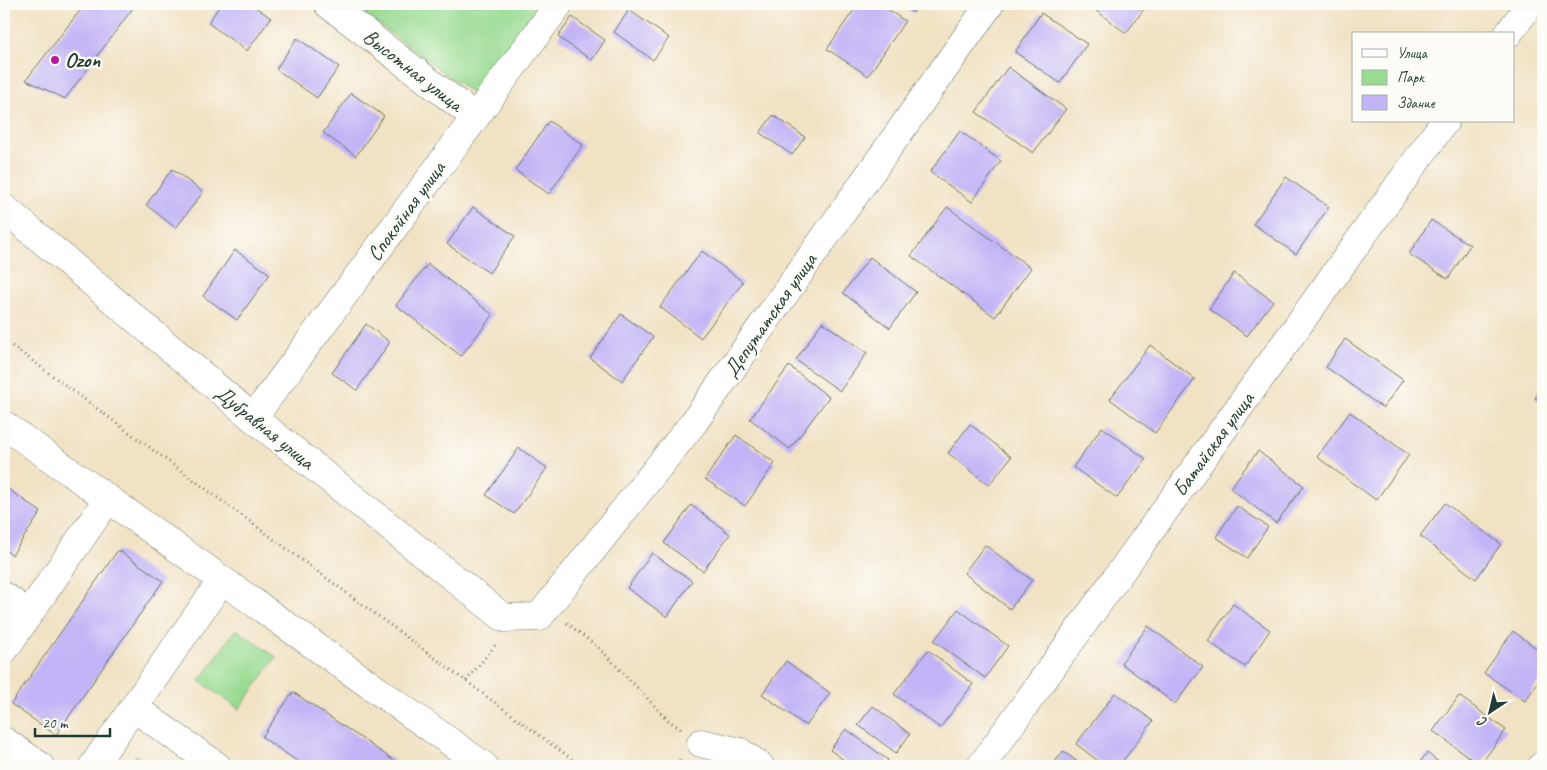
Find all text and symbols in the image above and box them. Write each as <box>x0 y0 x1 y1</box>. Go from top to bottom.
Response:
street label: Высотная улица <box>358 23 470 118</box>
legend <box>1352 32 1514 122</box>
text: Улица <box>1397 44 1428 63</box>
place label: Ozon <box>65 47 100 73</box>
marker: Ozon <box>49 54 61 66</box>
text: Парк <box>1397 68 1425 87</box>
text: Здание <box>1397 94 1436 113</box>
street label: Спокойная улица <box>361 155 452 266</box>
street label: Депутатская улица <box>718 247 823 382</box>
street label: Дубравная улица <box>210 379 321 476</box>
street label: Батайская улица <box>1166 386 1260 501</box>
north arrow <box>1464 688 1514 738</box>
scale bar <box>35 705 110 737</box>
text: С <box>1473 712 1491 731</box>
text: 20 m <box>42 714 69 733</box>

